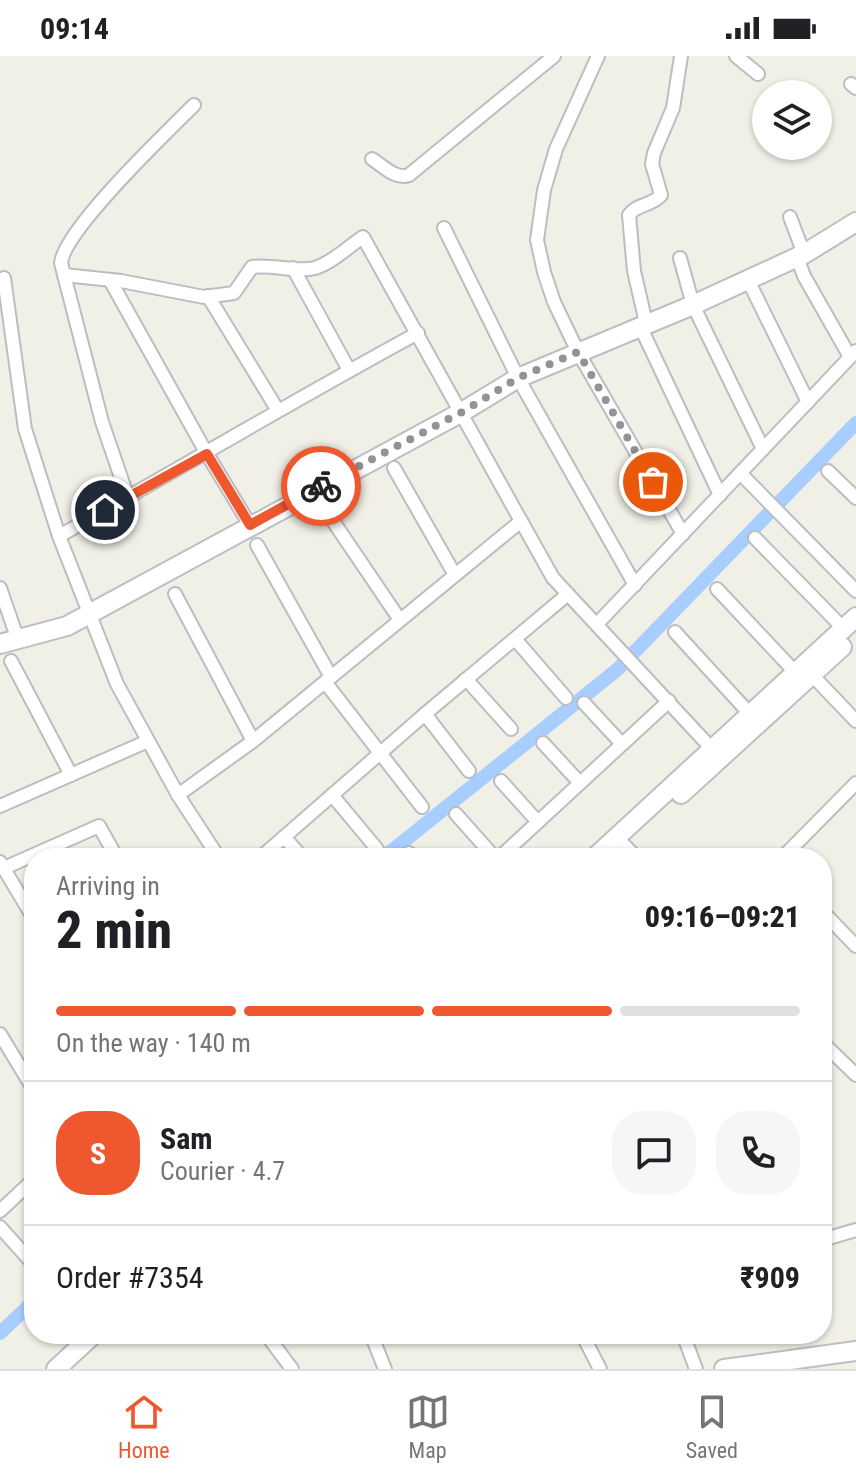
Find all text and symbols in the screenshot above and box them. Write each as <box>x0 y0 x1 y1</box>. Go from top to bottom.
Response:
text: 09:14 <box>40 11 109 46</box>
map controls <box>752 80 832 160</box>
button: layers <box>752 80 832 160</box>
courier <box>281 446 361 526</box>
pin <box>619 448 687 516</box>
icon: bag <box>631 460 675 504</box>
icon: bike <box>299 464 343 508</box>
pin <box>71 476 139 544</box>
icon: home <box>83 488 127 532</box>
text: Arriving in <box>56 871 160 901</box>
text: 09:16–09:21 <box>645 899 800 934</box>
text: 2 min <box>56 900 172 961</box>
text: On the way · 140 m <box>56 1028 251 1058</box>
button: chat <box>612 1111 696 1195</box>
button: phone <box>716 1111 800 1195</box>
text: Sam <box>160 1121 213 1156</box>
text: S <box>90 1136 106 1171</box>
text: Courier · 4.7 <box>160 1156 285 1186</box>
text: Order #7354 <box>56 1260 204 1295</box>
text: ₹909 <box>740 1260 800 1295</box>
tab: Home <box>118 1390 170 1463</box>
tab: Map <box>406 1390 450 1463</box>
tab: Saved <box>686 1390 738 1463</box>

